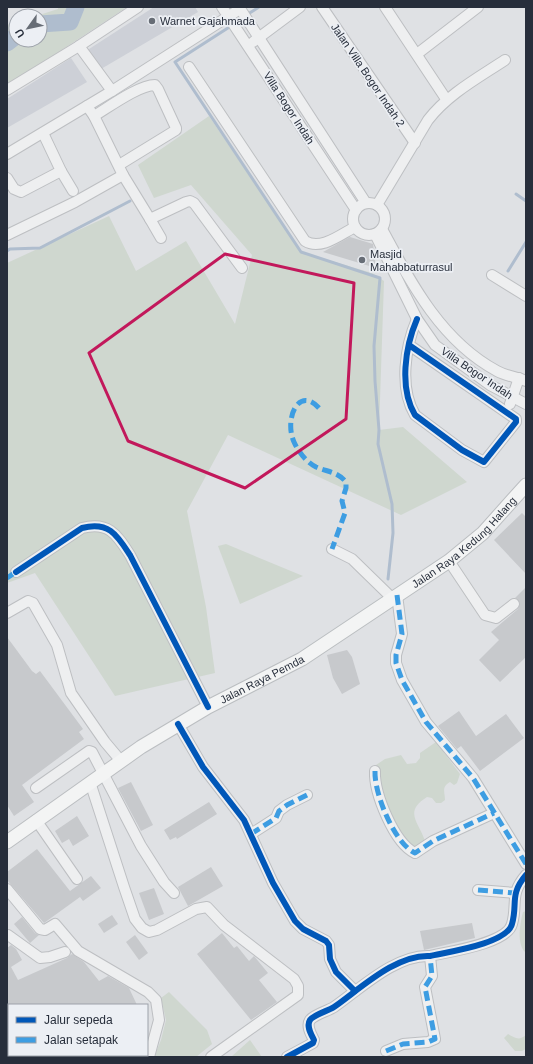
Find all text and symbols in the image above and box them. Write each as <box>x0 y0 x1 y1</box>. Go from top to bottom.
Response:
north arrow <box>8 8 48 48</box>
place label: Warnet Gajahmada <box>160 15 256 27</box>
marker: Warnet Gajahmada <box>147 16 157 26</box>
street label: Jalan Villa Bogor Indah 2 <box>329 21 407 129</box>
text: U <box>12 27 27 40</box>
street label: Villa Bogor Indah <box>261 70 317 146</box>
place label: Masjid Mahabbaturrasul <box>370 248 453 273</box>
marker: Masjid Mahabbaturrasul <box>357 255 367 265</box>
street label: Villa Bogor Indah <box>439 345 515 401</box>
street label: Jalan Raya Kedung Halang <box>409 494 518 590</box>
street label: Jalan Raya Pemda <box>218 652 307 706</box>
legend <box>8 1004 148 1056</box>
text: Jalur sepeda <box>44 1013 113 1027</box>
text: Jalan setapak <box>44 1033 119 1047</box>

